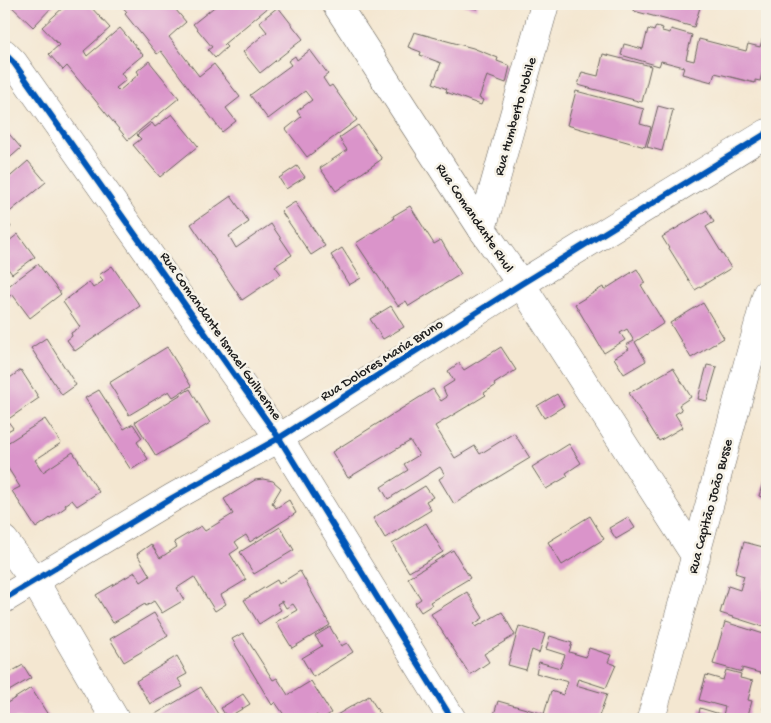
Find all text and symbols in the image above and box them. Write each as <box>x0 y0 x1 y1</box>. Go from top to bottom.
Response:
street label: Rua Humberto Nobile <box>491 55 542 178</box>
street label: Rua Comandante Rhul <box>431 161 517 276</box>
street label: Rua Comandante Ismael Guilherme <box>155 249 285 424</box>
street label: Rua Dolores Maria Bruno <box>318 316 447 406</box>
street label: Rua Capitão João Busse <box>685 437 738 576</box>

